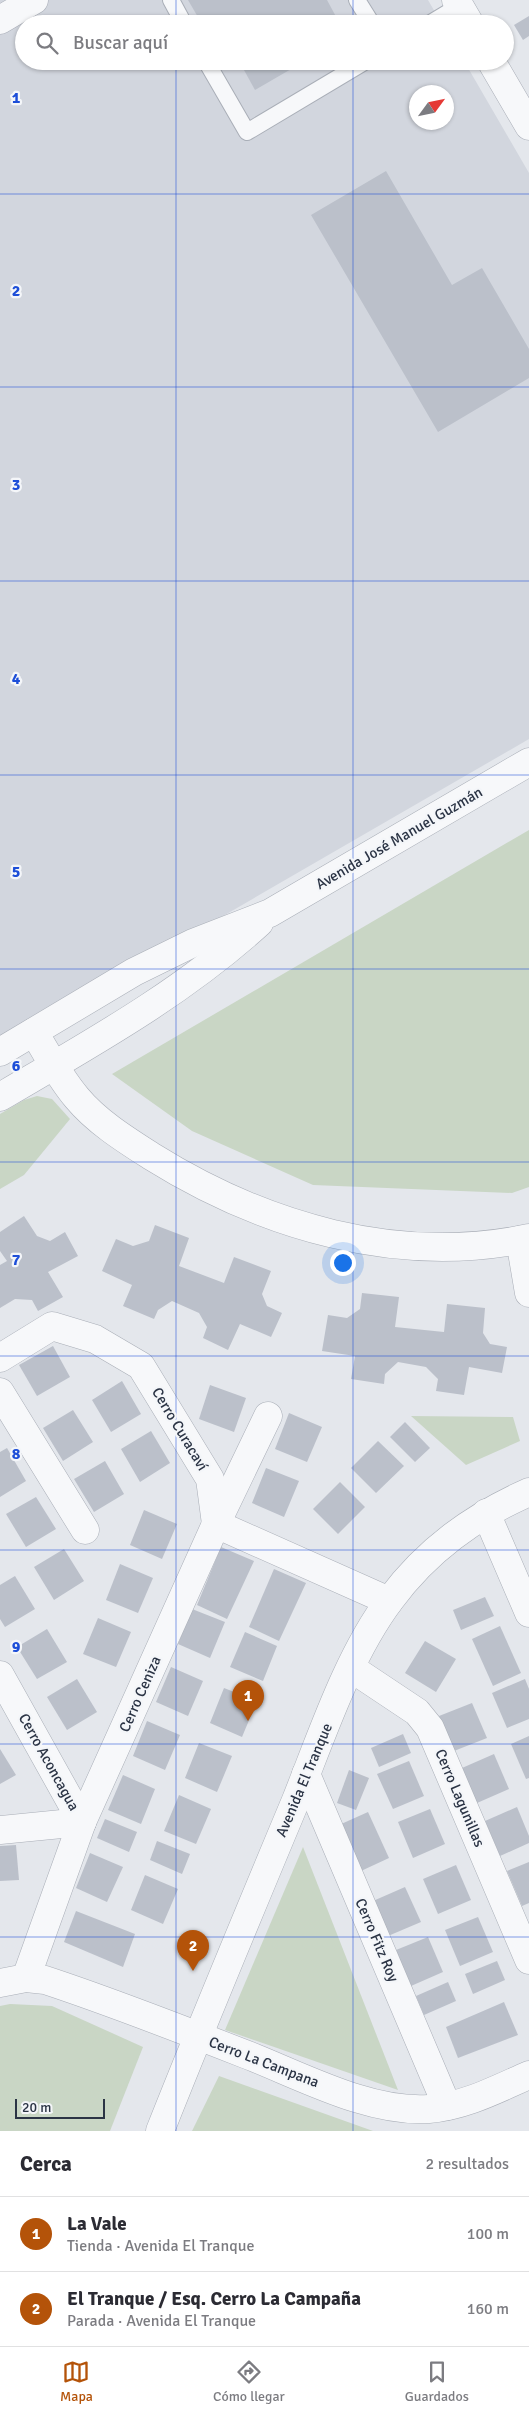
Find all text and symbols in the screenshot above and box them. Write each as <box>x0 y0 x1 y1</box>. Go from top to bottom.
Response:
search box <box>15 15 514 70</box>
icon: search <box>33 29 61 57</box>
text: Buscar aquí <box>73 31 168 55</box>
north arrow <box>409 85 454 130</box>
text: 1 <box>12 88 21 108</box>
text: 2 <box>12 281 20 301</box>
text: 3 <box>12 475 20 495</box>
text: 4 <box>12 669 21 689</box>
street label: Avenida José Manuel Guzmán <box>312 783 486 893</box>
text: 5 <box>12 862 20 882</box>
text: 6 <box>12 1056 21 1076</box>
text: 7 <box>12 1250 21 1270</box>
your location <box>330 1250 356 1276</box>
street label: Cerro Curacaví <box>148 1384 212 1474</box>
text: 8 <box>12 1444 21 1464</box>
text: 9 <box>12 1637 21 1657</box>
street label: Cerro Ceniza <box>115 1653 165 1735</box>
pin: 1 <box>232 1680 264 1721</box>
street label: Cerro Aconcagua <box>15 1710 83 1814</box>
street label: Avenida El Tranque <box>272 1720 336 1840</box>
street label: Cerro Lagunillas <box>431 1746 489 1850</box>
street label: Cerro Fitz Roy <box>351 1896 403 1984</box>
pin: 2 <box>177 1930 209 1971</box>
street label: Cerro La Campana <box>206 2033 322 2091</box>
scale bar <box>15 2096 105 2119</box>
text: 20 m <box>22 2099 51 2116</box>
text: Cerca <box>20 2151 72 2177</box>
text: 2 resultados <box>426 2154 509 2174</box>
text: La Vale <box>67 2212 127 2236</box>
text: 1 <box>32 2224 40 2244</box>
text: 100 m <box>467 2224 509 2244</box>
text: Tienda · Avenida El Tranque <box>67 2236 254 2256</box>
text: El Tranque / Esq. Cerro La Campaña <box>67 2287 361 2311</box>
text: 2 <box>32 2299 40 2319</box>
text: 160 m <box>467 2299 509 2319</box>
text: Parada · Avenida El Tranque <box>67 2311 256 2331</box>
tab: Mapa <box>60 2358 93 2405</box>
tab: Cómo llegar <box>213 2358 285 2405</box>
tab: Guardados <box>405 2358 469 2405</box>

